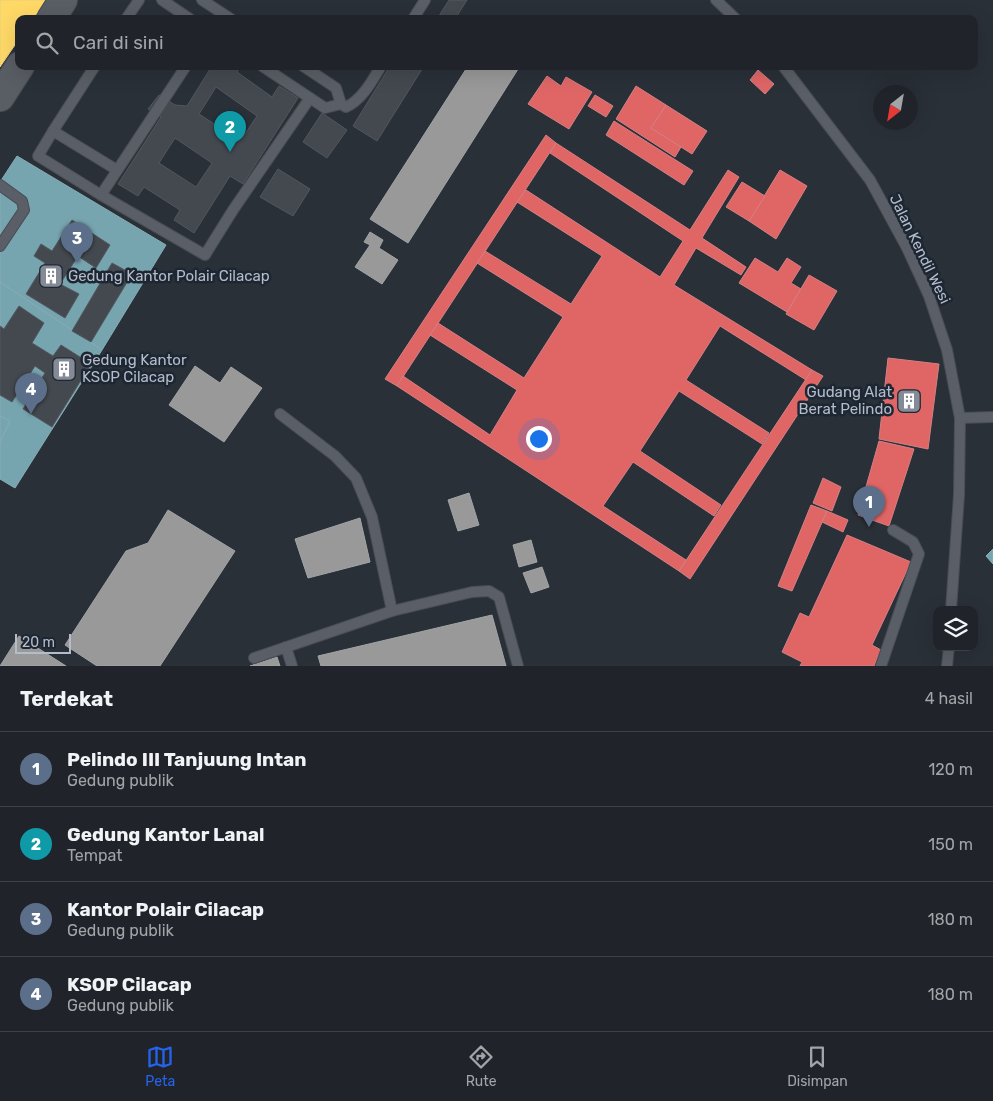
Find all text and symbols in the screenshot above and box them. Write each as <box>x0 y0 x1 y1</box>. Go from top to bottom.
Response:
search box <box>15 15 978 70</box>
icon: search <box>33 29 61 57</box>
text: Cari di sini <box>73 31 164 54</box>
north arrow <box>873 85 918 130</box>
pin: 2 <box>214 111 246 152</box>
street label: Jalan Kendil Wesi <box>886 191 954 307</box>
pin: 3 <box>61 222 93 263</box>
building icon: Gedung Kantor Polair Cilacap <box>38 263 64 289</box>
place label: Gedung Kantor Polair Cilacap <box>68 267 270 285</box>
place label: Gedung Kantor KSOP Cilacap <box>82 351 187 386</box>
building icon: Gedung Kantor KSOP Cilacap <box>51 356 77 382</box>
pin: 4 <box>15 373 47 414</box>
place label: Gudang Alat Berat Pelindo <box>798 383 892 418</box>
building icon: Gudang Alat Berat Pelindo <box>896 388 922 414</box>
your location <box>526 426 552 452</box>
pin: 1 <box>853 486 885 527</box>
map controls <box>933 606 978 651</box>
button: layers <box>933 606 978 651</box>
scale bar <box>15 631 71 654</box>
text: 20 m <box>22 634 55 651</box>
text: Terdekat <box>20 686 113 711</box>
text: 4 hasil <box>925 689 973 708</box>
text: Pelindo III Tanjuung Intan <box>67 748 307 771</box>
text: 1 <box>32 760 40 779</box>
text: 120 m <box>928 760 973 779</box>
text: Gedung publik <box>67 771 174 790</box>
text: Gedung Kantor Lanal <box>67 823 264 846</box>
text: 2 <box>31 835 41 854</box>
text: 150 m <box>928 835 973 854</box>
text: Tempat <box>67 846 122 865</box>
text: Kantor Polair Cilacap <box>67 898 264 921</box>
text: 3 <box>31 910 41 929</box>
text: 180 m <box>928 910 973 929</box>
text: Gedung publik <box>67 921 174 940</box>
text: KSOP Cilacap <box>67 973 192 996</box>
text: 4 <box>31 985 41 1004</box>
text: 180 m <box>928 985 973 1004</box>
text: Gedung publik <box>67 996 174 1015</box>
tab: Peta <box>145 1043 175 1090</box>
tab: Rute <box>466 1043 497 1090</box>
tab: Disimpan <box>787 1043 848 1090</box>

